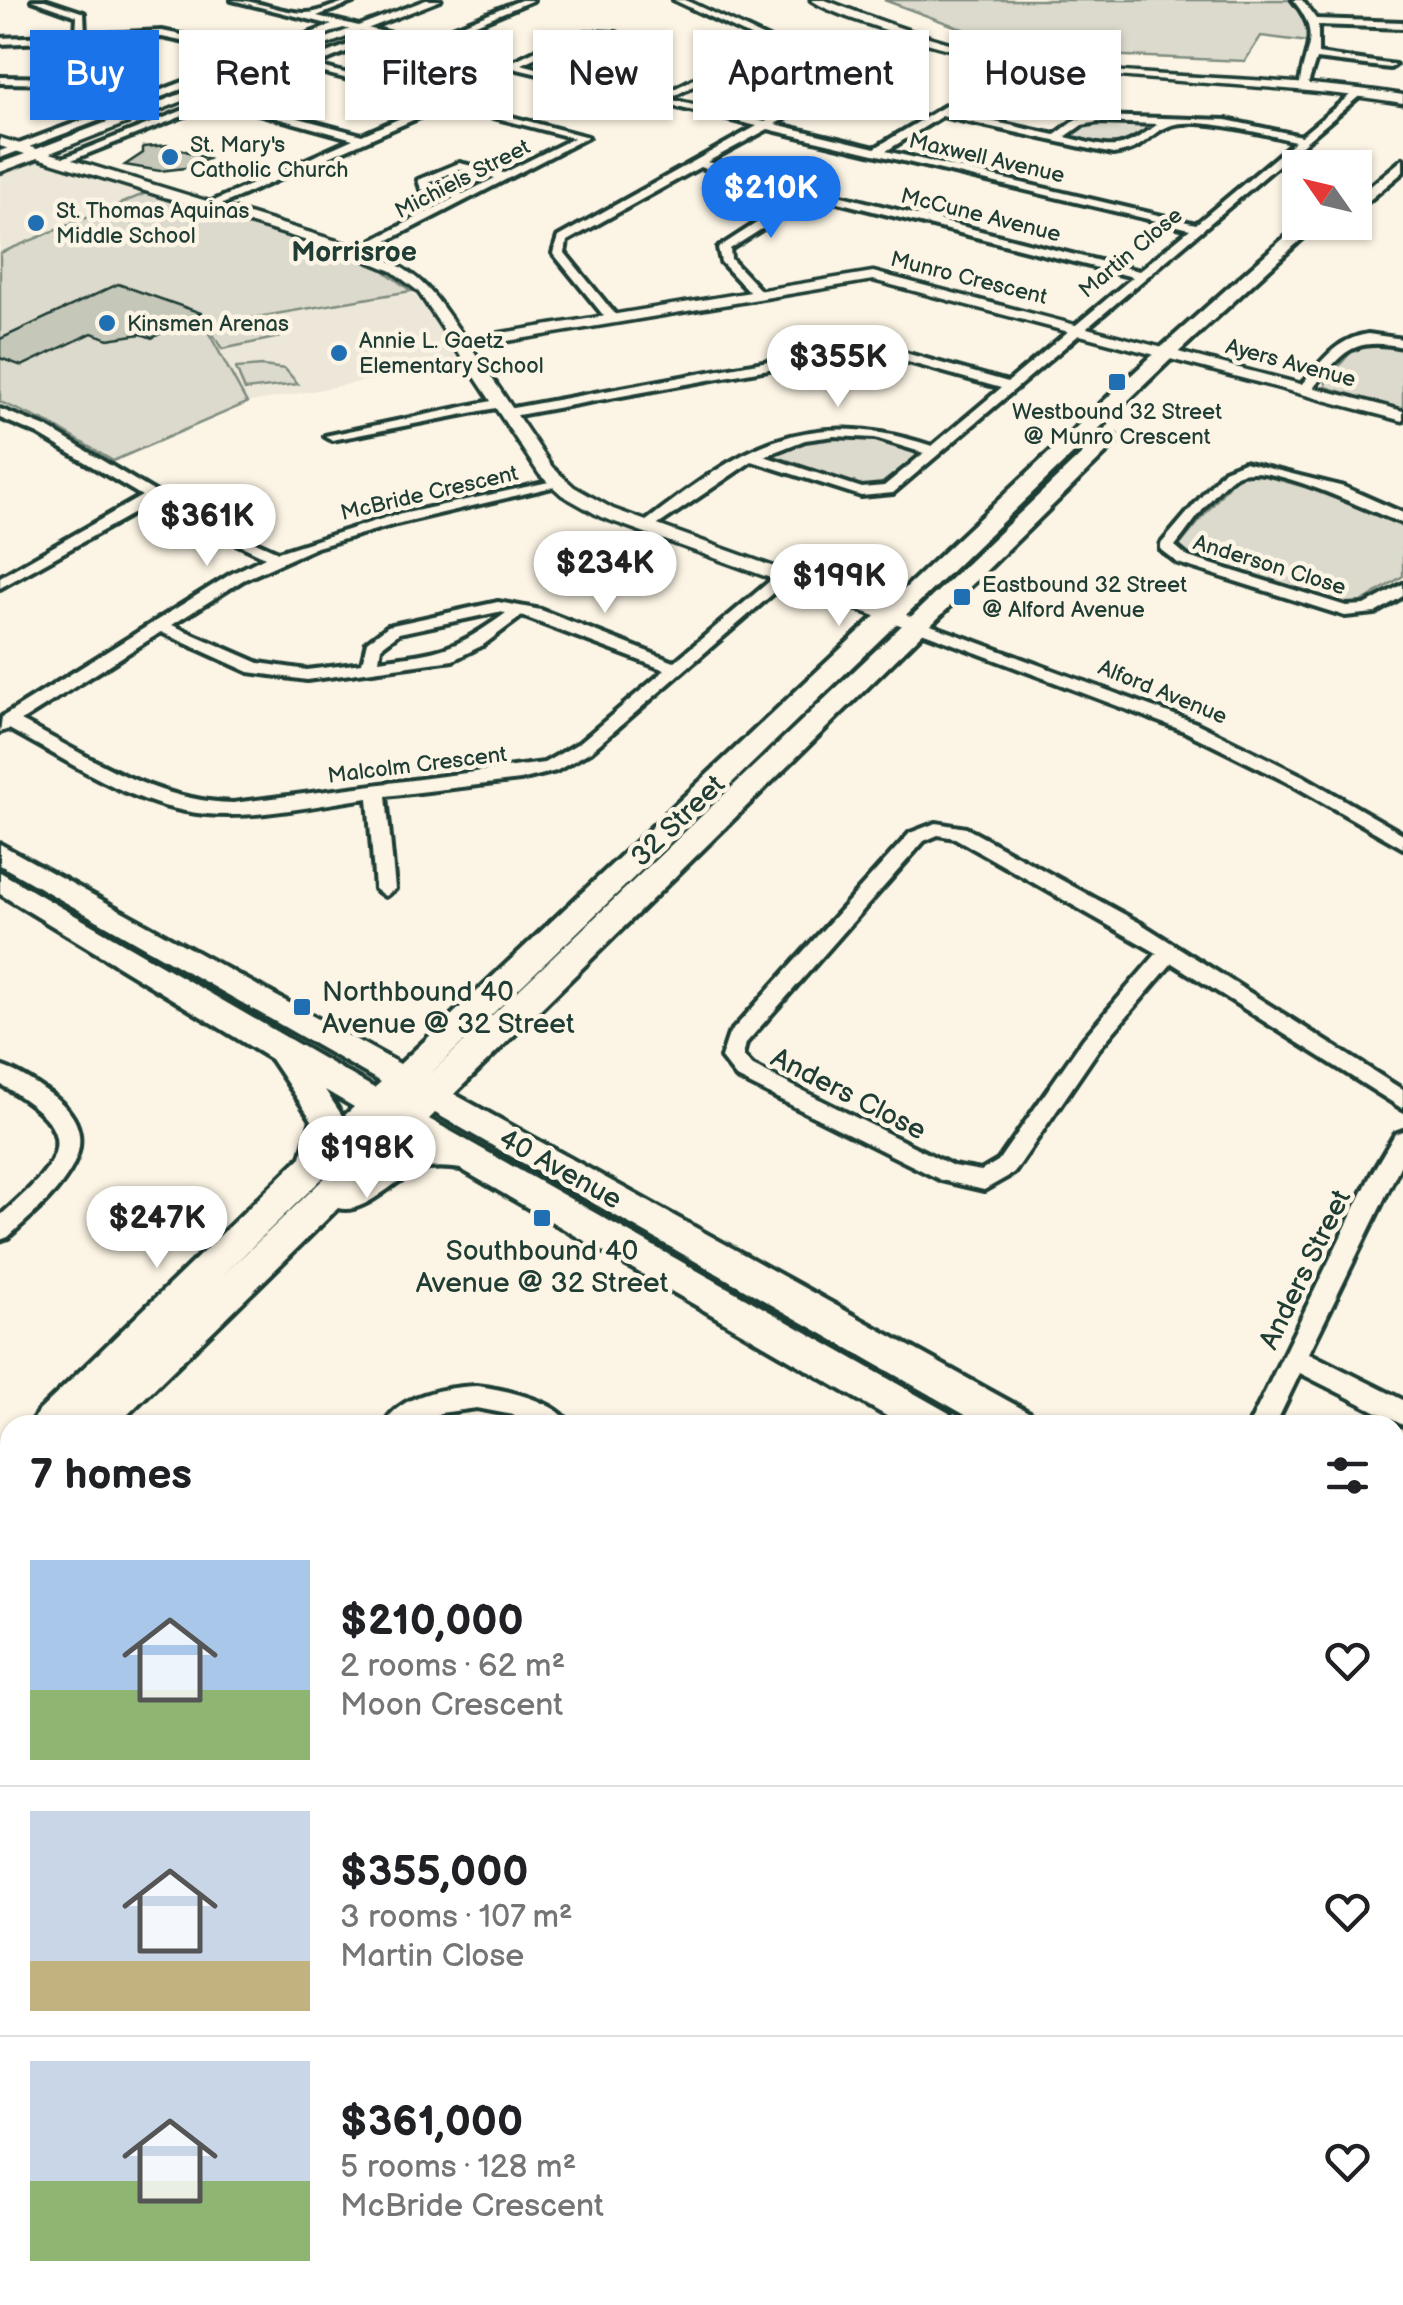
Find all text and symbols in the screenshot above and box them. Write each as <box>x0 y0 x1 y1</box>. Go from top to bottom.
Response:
chip: Buy <box>30 30 159 120</box>
chip: Rent <box>179 30 325 120</box>
chip: Filters <box>345 30 513 120</box>
chip: New <box>533 30 673 120</box>
chip: Apartment <box>693 30 929 120</box>
chip: House <box>949 30 1121 120</box>
street label: Maxwell Avenue <box>906 127 1067 189</box>
place label: St. Mary's Catholic Church <box>190 132 349 184</box>
street label: Michiels Street <box>391 134 535 225</box>
marker: St. Mary's Catholic Church <box>159 146 181 168</box>
north arrow <box>1282 150 1372 240</box>
map controls <box>1282 150 1372 240</box>
pin: $210K <box>701 156 841 241</box>
text: $210K <box>724 169 818 208</box>
street label: McCune Avenue <box>898 183 1063 248</box>
place label: St. Thomas Aquinas Middle School <box>56 198 250 250</box>
street label: Martin Close <box>1074 202 1188 304</box>
marker: St. Thomas Aquinas Middle School <box>25 212 47 234</box>
district label: Morrisroe <box>291 236 417 269</box>
street label: Munro Crescent <box>887 246 1050 311</box>
place label: Kinsmen Arenas <box>127 311 289 338</box>
marker: Kinsmen Arenas <box>96 312 118 334</box>
pin: $355K <box>768 325 908 410</box>
place label: Annie L. Gaetz Elementary School <box>359 328 544 380</box>
street label: Ayers Avenue <box>1223 333 1359 394</box>
text: $355K <box>789 338 887 377</box>
marker: Annie L. Gaetz Elementary School <box>328 342 350 364</box>
marker: Westbound 32 Street @ Munro Crescent <box>1106 371 1128 393</box>
place label: Westbound 32 Street @ Munro Crescent <box>1012 399 1222 451</box>
street label: McBride Crescent <box>338 460 521 527</box>
pin: $361K <box>137 484 277 569</box>
text: $361K <box>160 497 254 536</box>
street label: Anderson Close <box>1190 529 1349 601</box>
pin: $234K <box>535 531 675 616</box>
text: $234K <box>556 544 654 583</box>
pin: $199K <box>769 544 909 629</box>
text: $199K <box>792 557 886 596</box>
place label: Eastbound 32 Street @ Alford Avenue <box>982 572 1187 624</box>
marker: Eastbound 32 Street @ Alford Avenue <box>951 586 973 608</box>
street label: Alford Avenue <box>1094 654 1231 731</box>
street label: Malcolm Crescent <box>326 741 509 790</box>
street label: 32 Street <box>624 768 732 874</box>
place label: Northbound 40 Avenue @ 32 Street <box>322 976 575 1041</box>
marker: Northbound 40 Avenue @ 32 Street <box>291 996 313 1018</box>
street label: Anders Close <box>765 1041 931 1147</box>
pin: $198K <box>297 1116 437 1201</box>
street label: 40 Avenue <box>493 1122 627 1216</box>
text: $198K <box>320 1129 414 1168</box>
street label: Anders Street <box>1253 1184 1358 1355</box>
pin: $247K <box>87 1186 227 1271</box>
text: $247K <box>108 1199 206 1238</box>
marker: Southbound 40 Avenue @ 32 Street <box>531 1207 553 1229</box>
place label: Southbound 40 Avenue @ 32 Street <box>416 1235 669 1300</box>
icon: filters <box>1320 1448 1375 1503</box>
text: 7 homes <box>30 1450 192 1501</box>
text: $210,000 <box>340 1596 524 1647</box>
icon: home <box>110 1600 230 1720</box>
icon: heart <box>1320 1633 1375 1688</box>
text: 2 rooms · 62 m² <box>340 1647 565 1686</box>
text: Moon Crescent <box>340 1686 563 1725</box>
text: $355,000 <box>340 1847 529 1898</box>
icon: home <box>110 1851 230 1971</box>
icon: heart <box>1320 1884 1375 1939</box>
text: 3 rooms · 107 m² <box>340 1898 573 1937</box>
text: Martin Close <box>340 1937 524 1976</box>
text: $361,000 <box>340 2097 523 2148</box>
icon: home <box>110 2101 230 2221</box>
icon: heart <box>1320 2134 1375 2189</box>
text: 5 rooms · 128 m² <box>340 2148 576 2187</box>
text: McBride Crescent <box>340 2187 604 2226</box>

